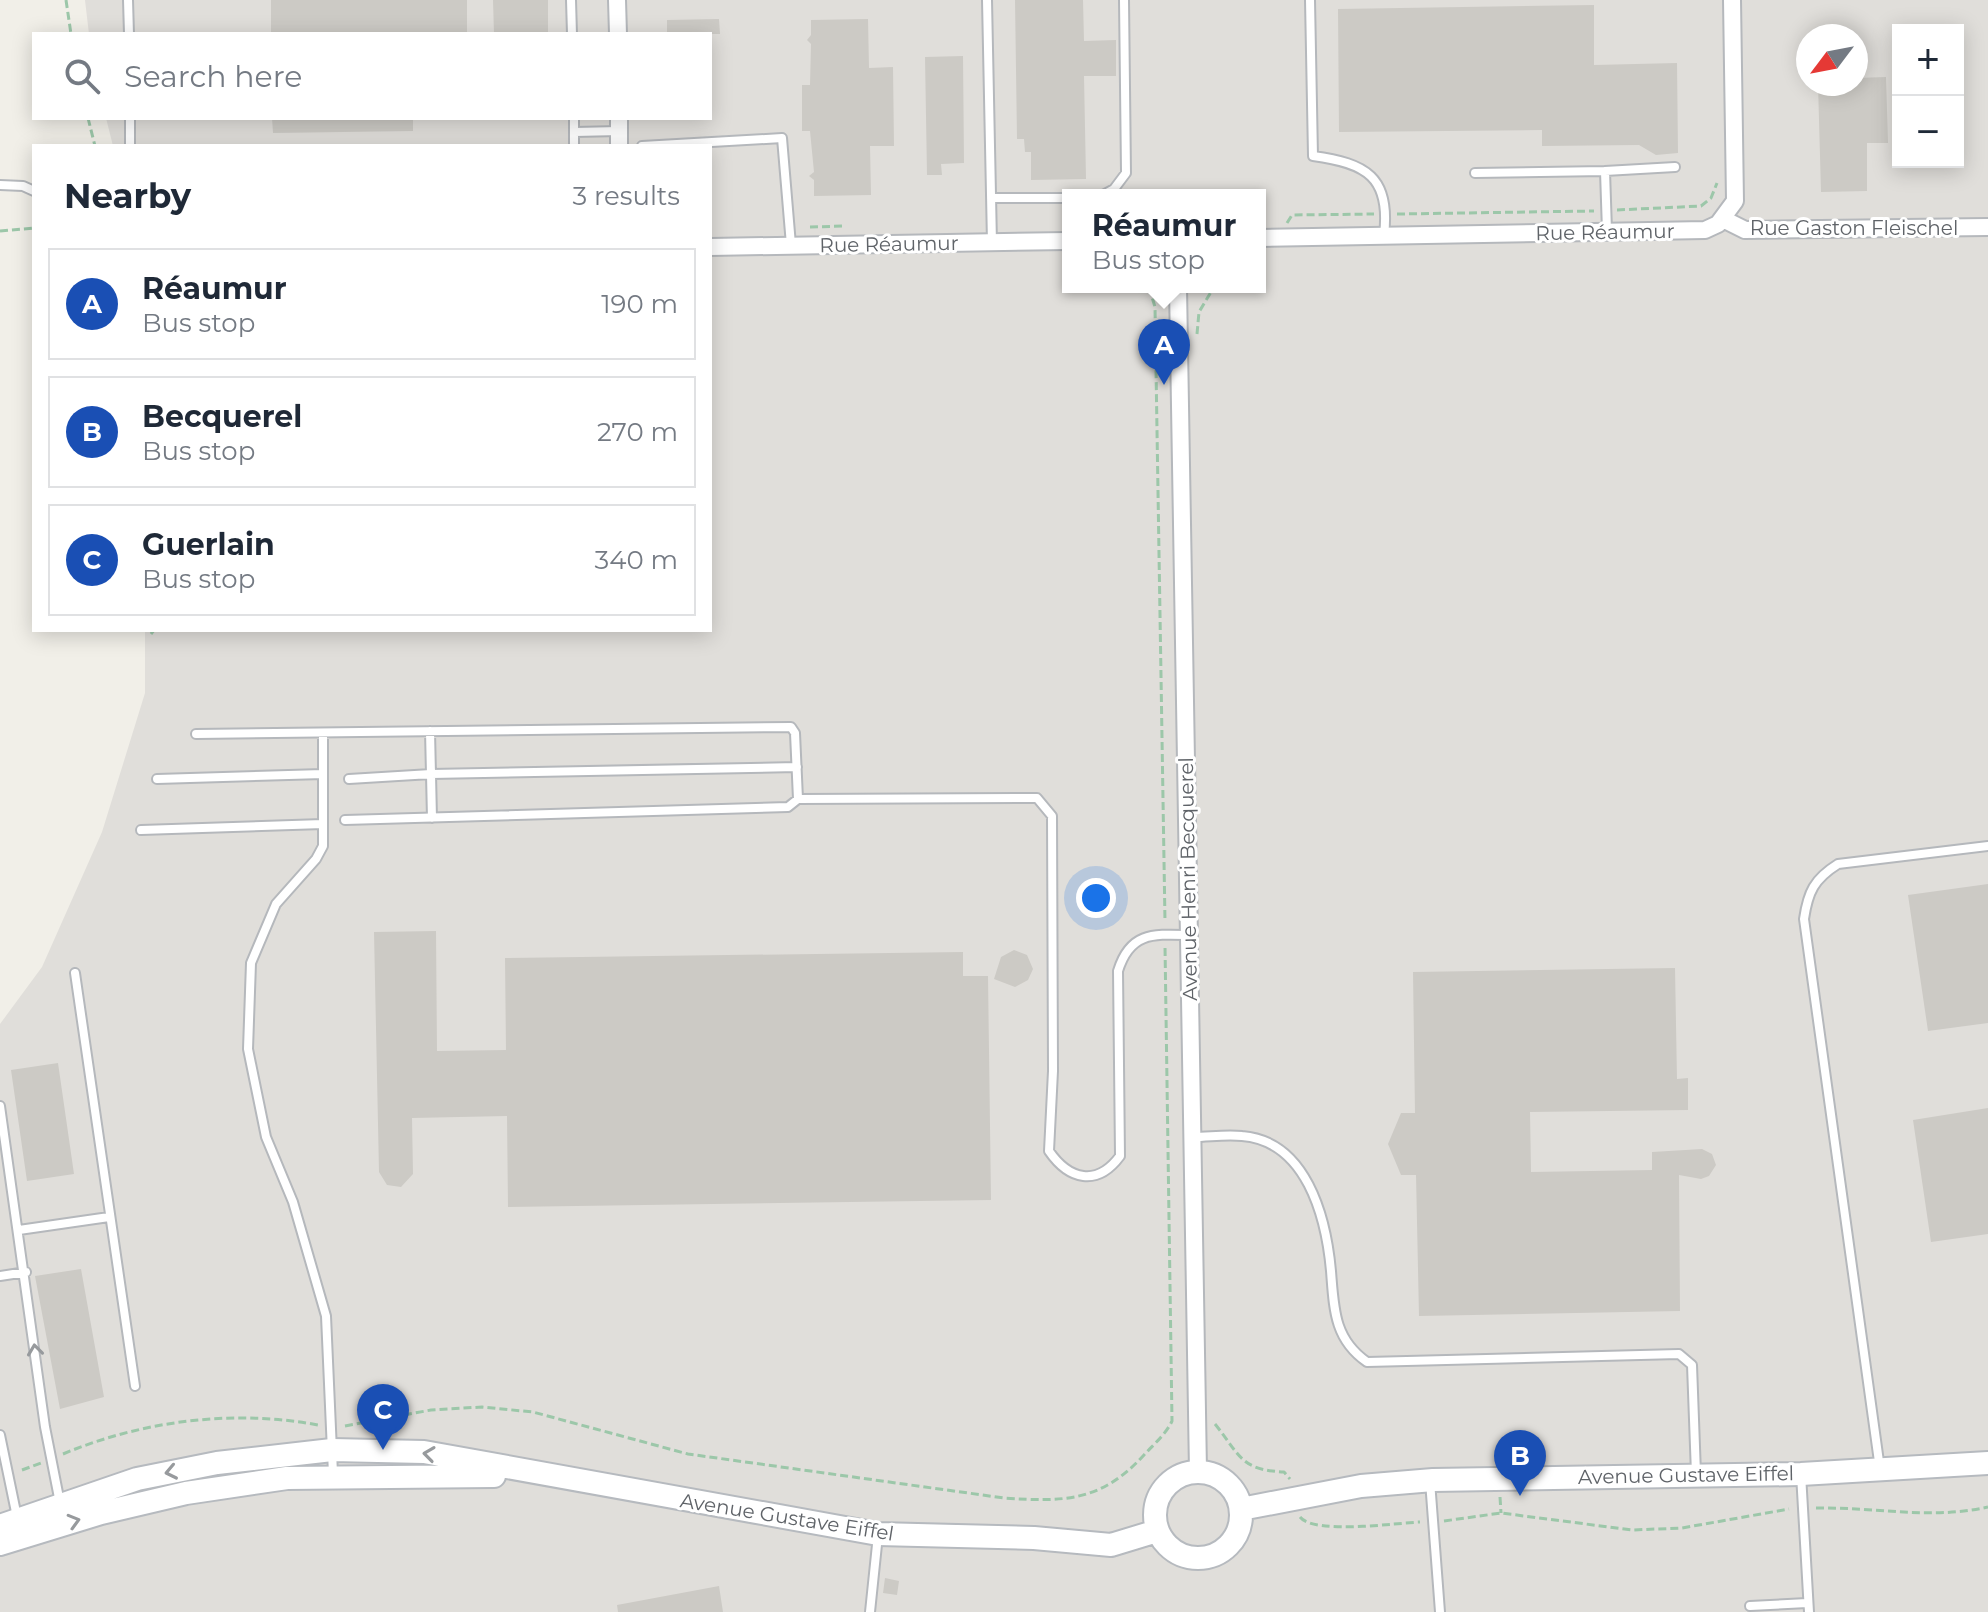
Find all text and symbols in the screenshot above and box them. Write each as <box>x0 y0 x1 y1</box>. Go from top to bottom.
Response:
north arrow <box>1796 24 1868 96</box>
map controls <box>1892 24 1964 168</box>
button: + <box>1892 24 1964 96</box>
search box <box>32 32 712 120</box>
icon: search <box>60 54 104 98</box>
text: Search here <box>124 58 302 95</box>
button: − <box>1892 96 1964 168</box>
text: Nearby <box>64 175 191 217</box>
text: 3 results <box>573 180 680 212</box>
popup <box>1062 189 1266 293</box>
text: Réaumur <box>1092 207 1236 244</box>
street label: Rue Gaston Fleischel <box>1750 216 1958 240</box>
street label: Rue Réaumur <box>1535 219 1675 245</box>
street label: Rue Réaumur <box>819 231 959 257</box>
text: Bus stop <box>1092 244 1205 276</box>
text: Réaumur <box>142 270 287 307</box>
text: A <box>82 288 102 320</box>
text: 190 m <box>601 288 678 320</box>
text: Bus stop <box>142 307 255 339</box>
pin: A <box>1138 319 1190 385</box>
text: Becquerel <box>142 398 302 435</box>
text: B <box>82 416 102 448</box>
text: 270 m <box>597 416 678 448</box>
text: Bus stop <box>142 435 255 467</box>
text: Guerlain <box>142 526 275 563</box>
text: C <box>83 544 101 576</box>
text: 340 m <box>595 544 678 576</box>
text: Bus stop <box>142 563 255 595</box>
street label: Avenue Henri Becquerel <box>1174 757 1202 1001</box>
your location <box>1076 878 1116 918</box>
one-way arrow <box>27 1343 44 1357</box>
pin: C <box>357 1384 409 1450</box>
pin: B <box>1494 1430 1546 1496</box>
one-way arrow <box>422 1446 436 1463</box>
street label: Avenue Gustave Eiffel <box>1578 1461 1794 1489</box>
one-way arrow <box>165 1463 178 1480</box>
street label: Avenue Gustave Eiffel <box>678 1488 896 1546</box>
one-way arrow <box>67 1513 81 1530</box>

